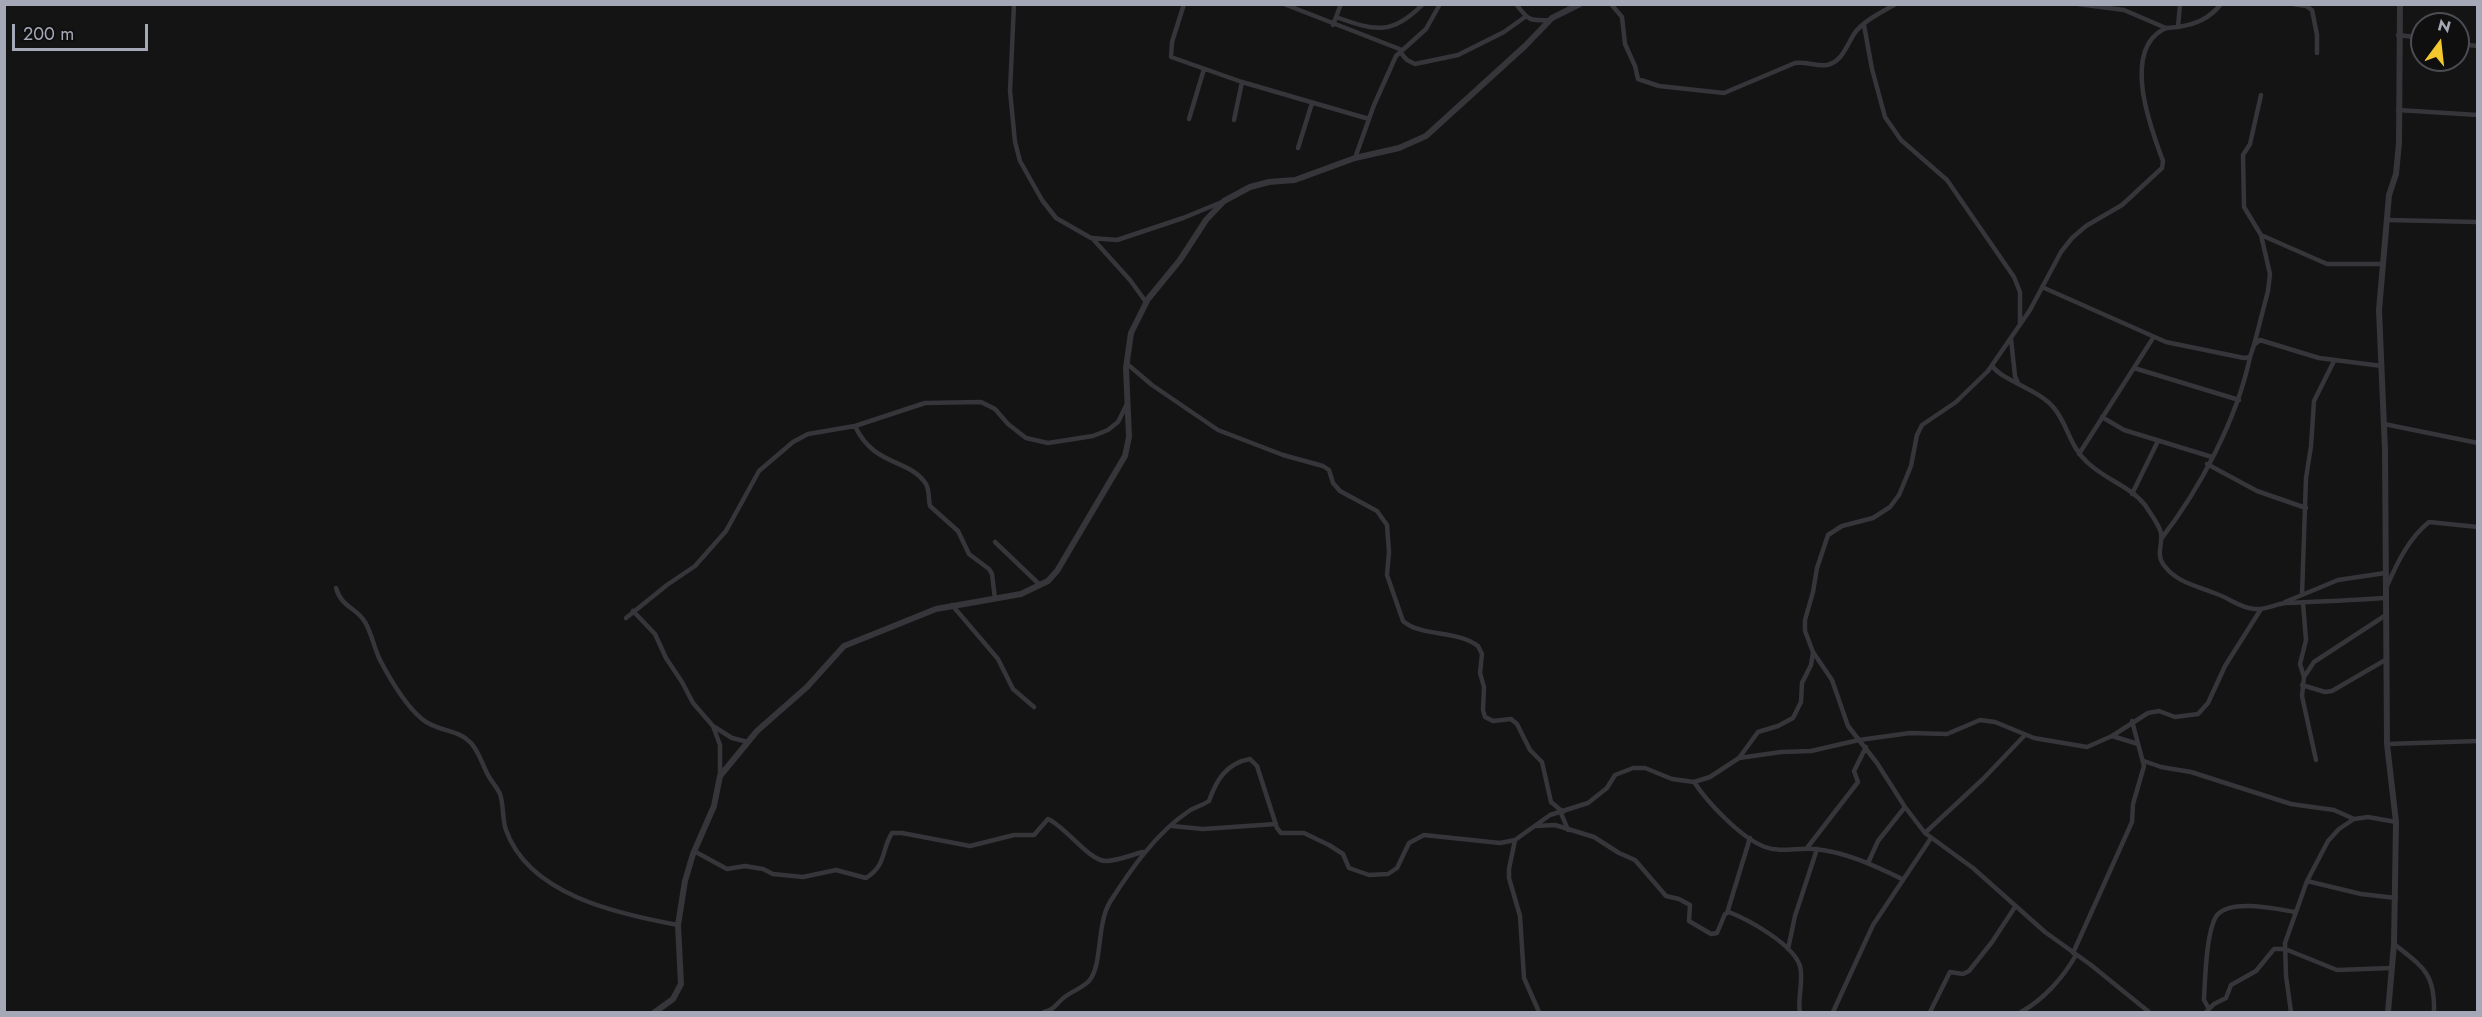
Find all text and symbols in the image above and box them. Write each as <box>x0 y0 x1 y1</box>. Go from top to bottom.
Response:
scale bar <box>15 12 152 50</box>
north arrow <box>2410 12 2470 72</box>
text: N <box>2435 13 2453 39</box>
text: 200 m <box>23 21 74 47</box>

